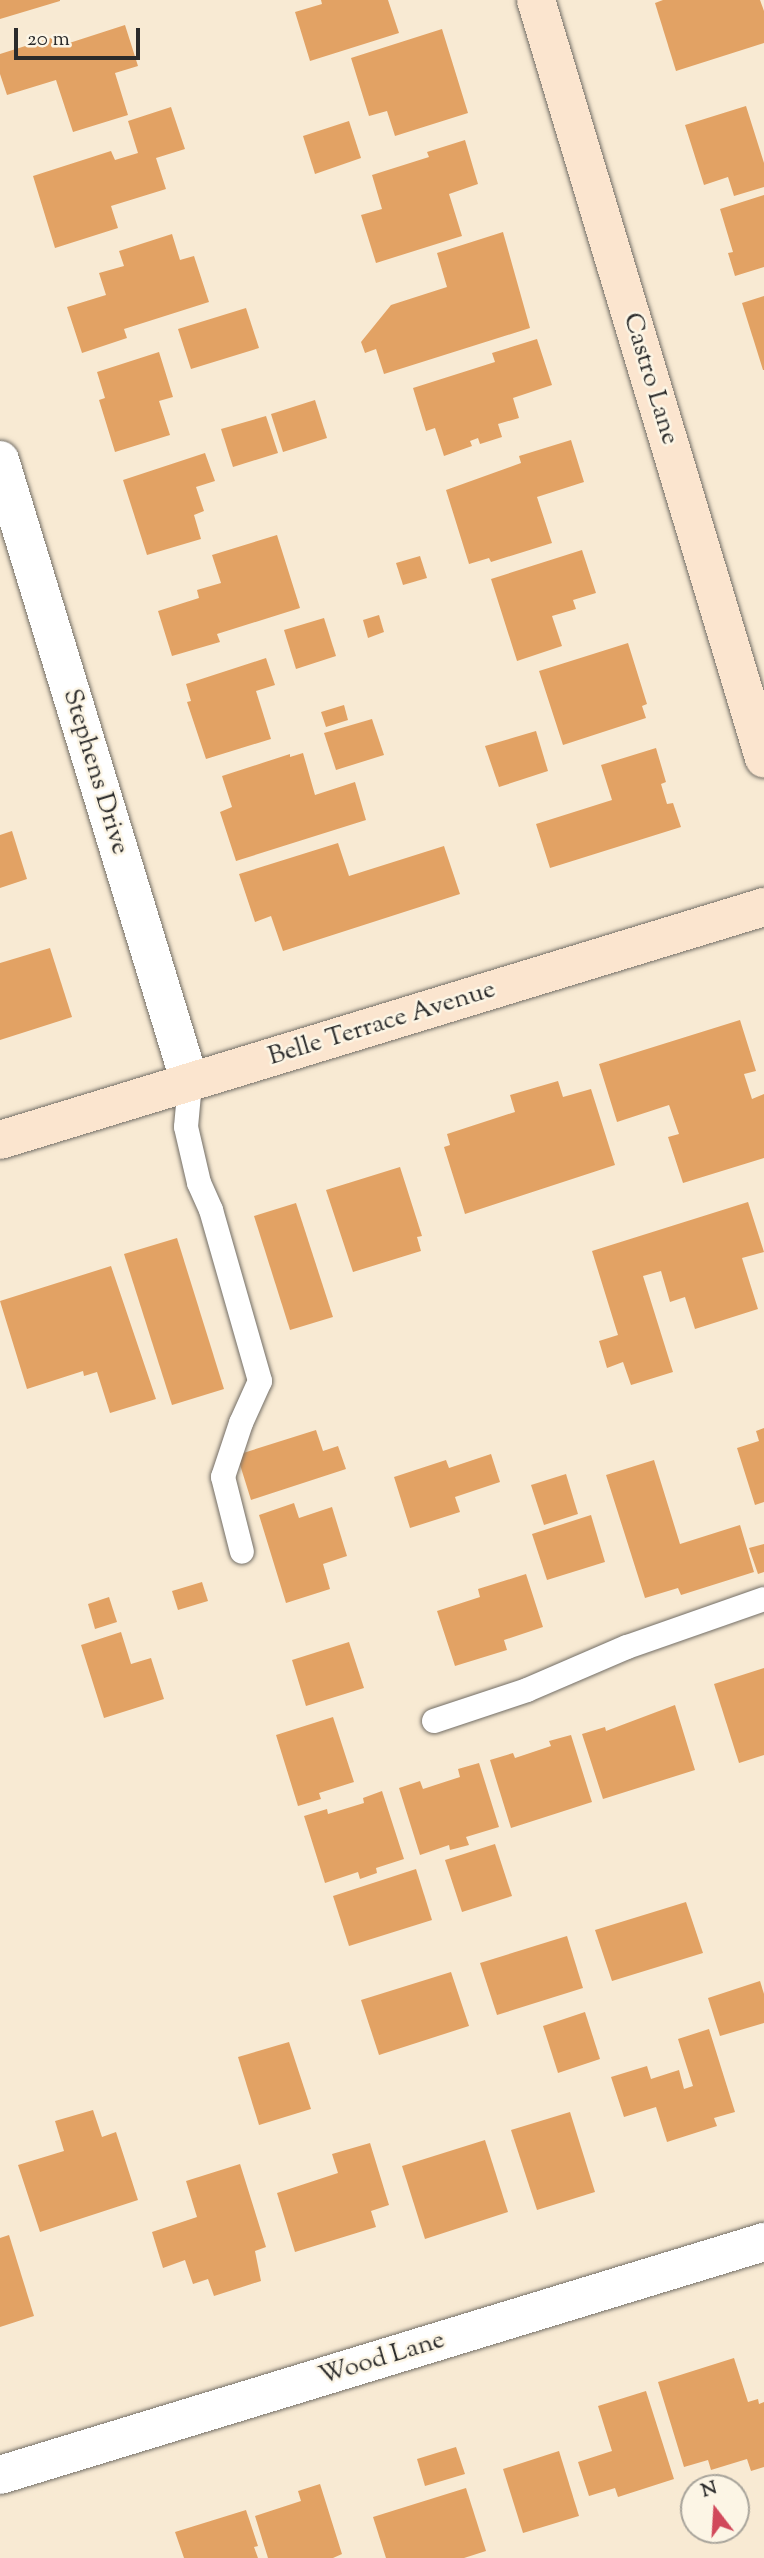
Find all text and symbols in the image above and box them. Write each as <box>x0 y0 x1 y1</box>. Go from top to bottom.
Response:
scale bar <box>18 14 144 58</box>
text: 20 m <box>27 25 70 55</box>
street label: Castro Lane <box>615 309 685 449</box>
street label: Stephens Drive <box>55 686 135 858</box>
street label: Belle Terrace Avenue <box>265 975 499 1073</box>
street label: Wood Lane <box>315 2325 449 2393</box>
north arrow <box>680 2474 750 2544</box>
text: N <box>698 2475 720 2505</box>

